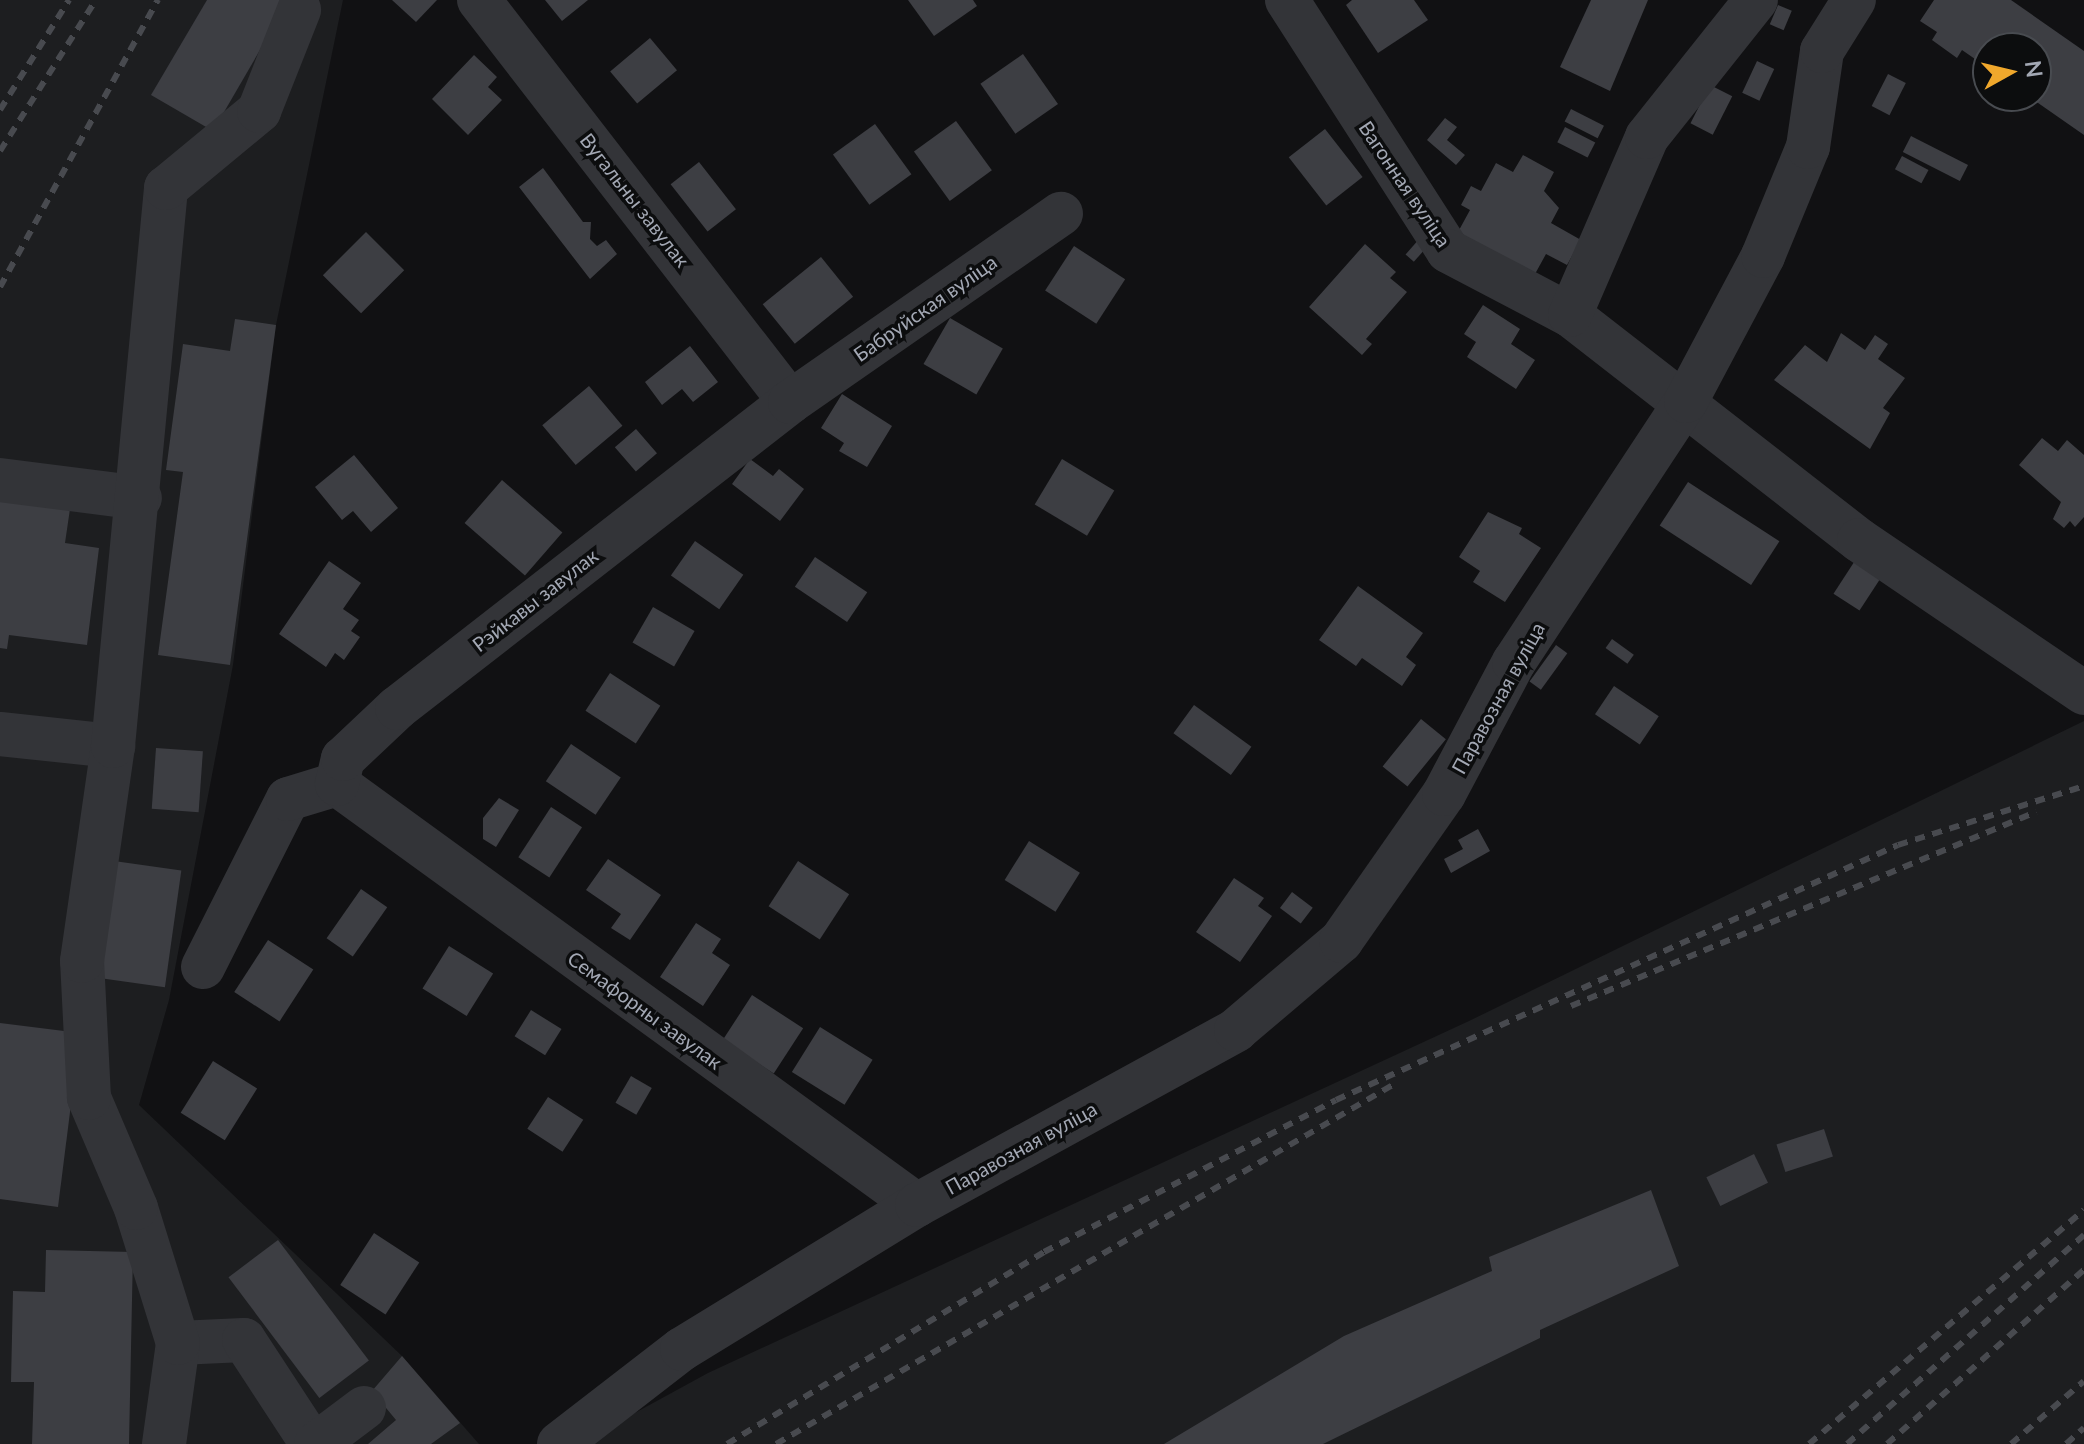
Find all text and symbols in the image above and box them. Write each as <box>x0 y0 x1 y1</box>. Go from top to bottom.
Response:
north arrow <box>1972 32 2052 112</box>
text: N <box>2020 59 2049 79</box>
street label: Вагонная вуліца <box>1354 116 1456 252</box>
street label: Вугальны завулак <box>575 128 695 272</box>
street label: Бабруйская вуліца <box>849 250 1001 366</box>
street label: Рэйкавы завулак <box>467 543 603 657</box>
street label: Паравозная вуліца <box>1446 618 1550 778</box>
street label: Семафорны завулак <box>563 946 727 1074</box>
street label: Паравозная вуліца <box>941 1096 1101 1200</box>

